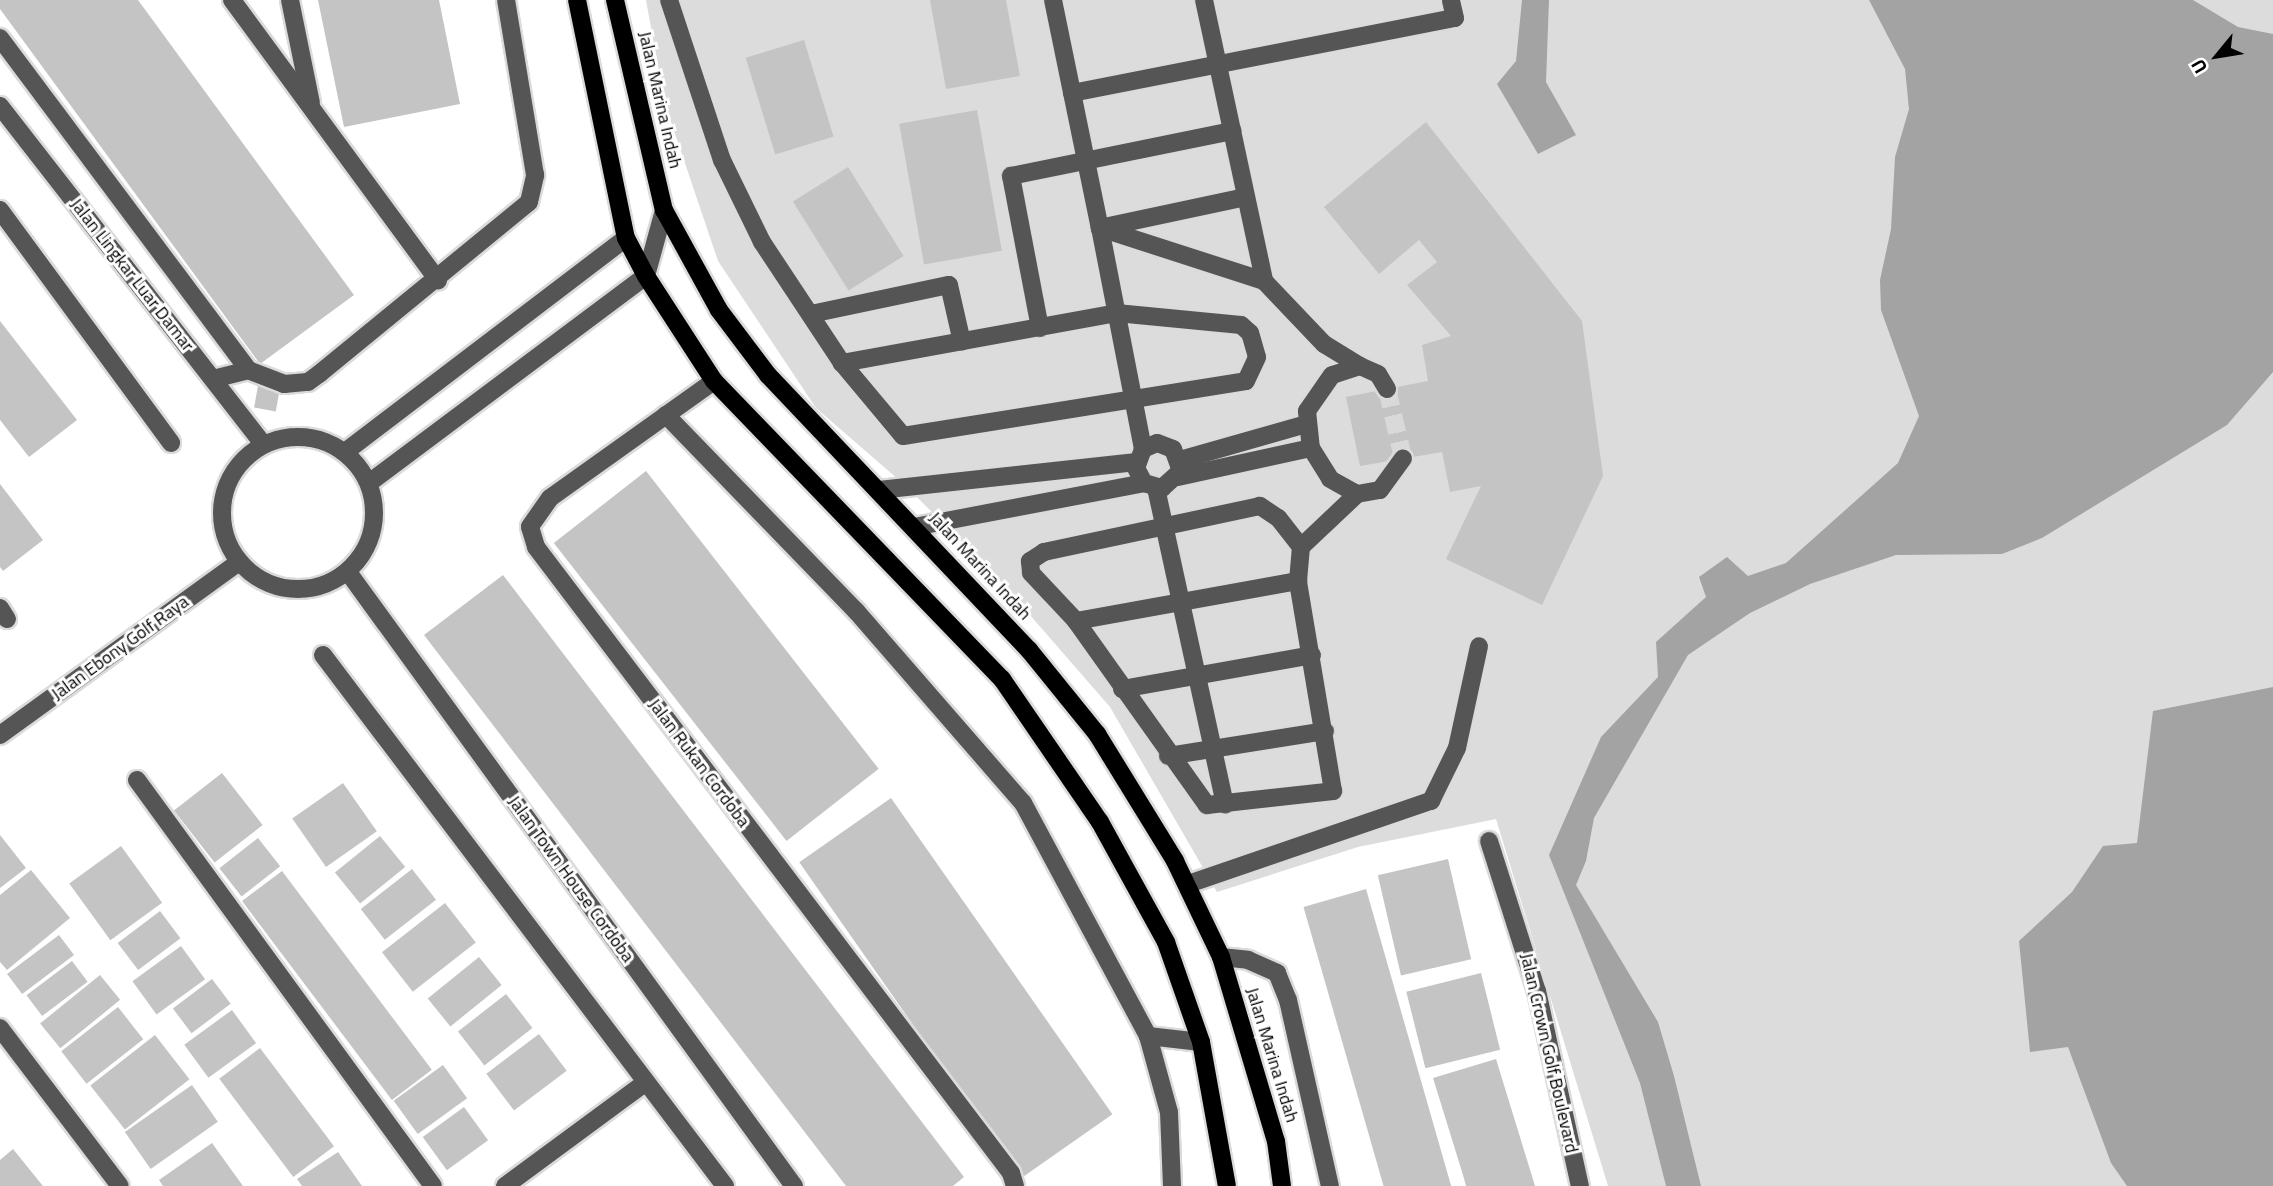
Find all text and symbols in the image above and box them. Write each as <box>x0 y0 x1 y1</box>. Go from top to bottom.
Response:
north arrow <box>2182 21 2252 91</box>
street label: Jalan Marina Indah <box>634 29 686 171</box>
text: U <box>2183 54 2214 79</box>
street label: Jalan Lingkar Luar Damar <box>65 194 199 356</box>
street label: Jalan Marina Indah <box>924 507 1036 625</box>
street label: Jalan Ebony Golf Raya <box>47 591 193 705</box>
street label: Jalan Rukan Cordoba <box>644 694 754 832</box>
street label: Jalan Town House Cordoba <box>503 791 639 967</box>
street label: Jalan Crown Golf Boulevard <box>1515 951 1583 1155</box>
street label: Jalan Marina Indah <box>1241 985 1303 1125</box>

